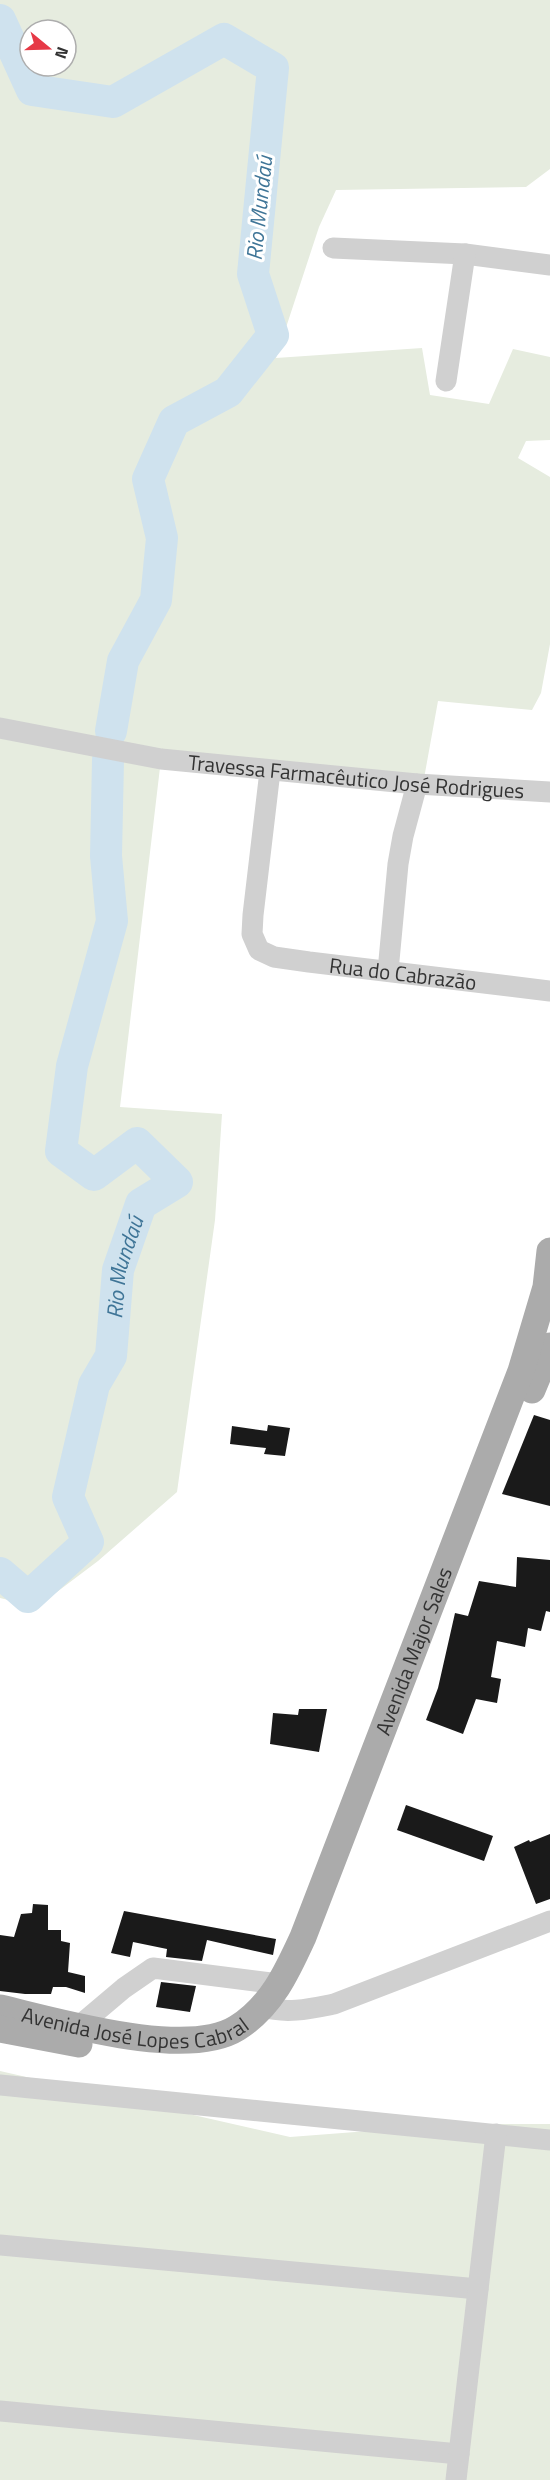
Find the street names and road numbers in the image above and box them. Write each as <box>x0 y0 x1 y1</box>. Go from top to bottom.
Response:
street label: Travessa Farmacêutico José Rodrigues <box>187 746 525 806</box>
street label: Rua do Cabrazão <box>328 949 478 998</box>
street label: Avenida Major Sales <box>366 1562 460 1740</box>
street label: Avenida José Lopes Cabral <box>19 1998 255 2056</box>

